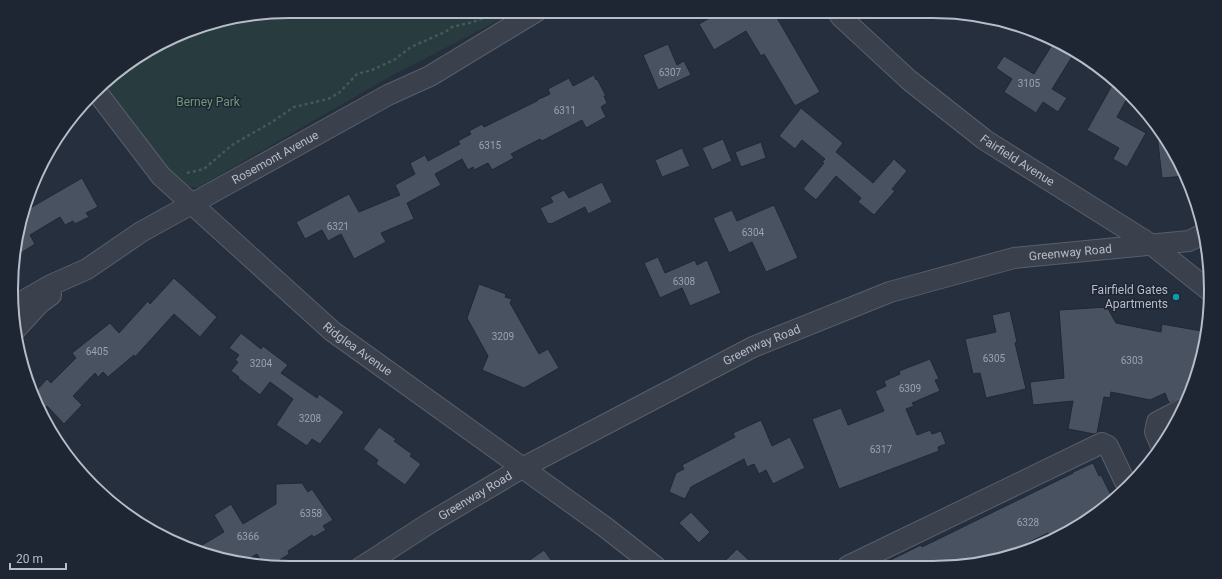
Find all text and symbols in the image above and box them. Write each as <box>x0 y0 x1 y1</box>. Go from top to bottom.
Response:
house number: 6307 <box>659 67 682 78</box>
house number: 3105 <box>1018 78 1041 89</box>
park label: Berney Park <box>176 95 241 109</box>
house number: 6311 <box>554 105 576 116</box>
street label: Rosemont Avenue <box>229 128 321 187</box>
street label: Fairfield Avenue <box>977 132 1057 189</box>
house number: 6315 <box>479 140 502 151</box>
house number: 6321 <box>327 221 349 232</box>
house number: 6304 <box>742 227 765 238</box>
street label: Greenway Road <box>1028 242 1112 264</box>
house number: 6308 <box>673 276 696 287</box>
place label: Fairfield Gates Apartments <box>1091 283 1168 311</box>
marker: Fairfield Gates Apartments <box>1171 292 1181 302</box>
street label: Ridglea Avenue <box>320 319 395 379</box>
street label: Greenway Road <box>721 322 802 368</box>
house number: 3209 <box>492 331 514 342</box>
house number: 6405 <box>86 346 109 357</box>
house number: 6305 <box>983 353 1006 364</box>
house number: 6303 <box>1121 355 1143 366</box>
house number: 3204 <box>250 358 273 369</box>
house number: 6309 <box>899 383 921 394</box>
house number: 3208 <box>299 413 322 424</box>
house number: 6317 <box>870 444 893 455</box>
street label: Greenway Road <box>436 469 515 523</box>
house number: 6358 <box>300 508 323 519</box>
house number: 6328 <box>1017 517 1040 528</box>
house number: 6366 <box>237 531 260 542</box>
scale bar <box>10 545 66 571</box>
text: 20 m <box>16 552 43 566</box>

